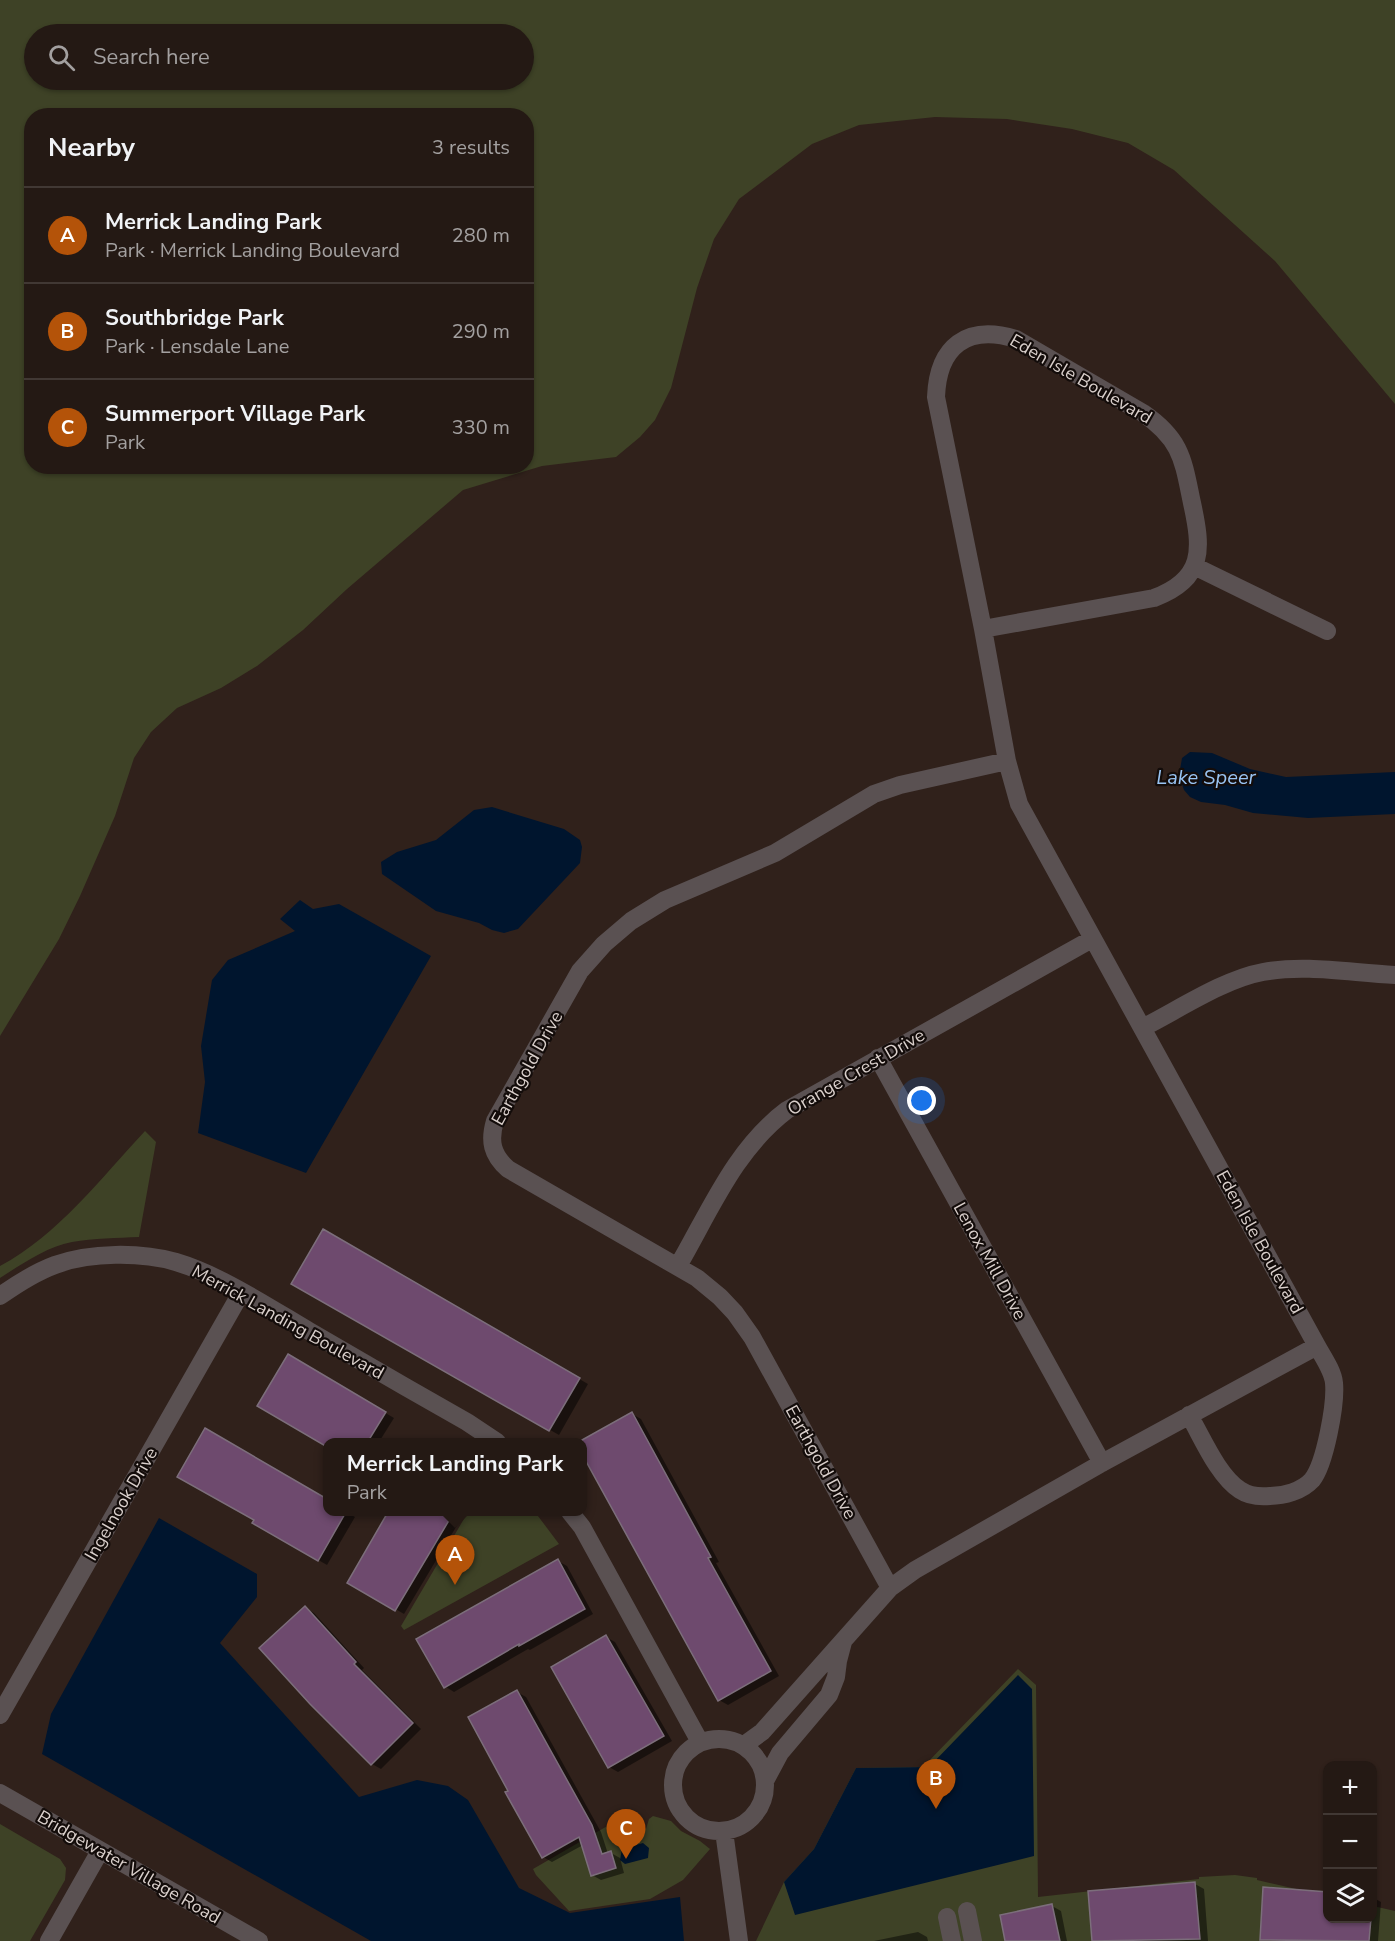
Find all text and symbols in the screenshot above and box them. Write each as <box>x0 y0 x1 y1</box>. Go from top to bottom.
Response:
search box <box>24 24 534 90</box>
icon: search <box>45 41 78 74</box>
text: Search here <box>93 42 210 72</box>
text: Nearby <box>48 130 135 165</box>
text: 3 results <box>432 134 510 161</box>
text: Merrick Landing Park <box>105 207 321 237</box>
text: A <box>60 222 75 249</box>
text: 280 m <box>452 222 510 249</box>
text: Park · Merrick Landing Boulevard <box>105 237 400 264</box>
text: Southbridge Park <box>105 303 284 333</box>
text: B <box>61 318 74 345</box>
text: 290 m <box>452 318 510 345</box>
street label: Eden Isle Boulevard <box>1006 328 1156 430</box>
text: Park · Lensdale Lane <box>105 333 289 360</box>
text: Summerport Village Park <box>105 399 365 429</box>
text: C <box>61 414 74 441</box>
text: 330 m <box>452 414 510 441</box>
text: Park <box>105 429 145 456</box>
water label: Lake Speer <box>1156 764 1257 791</box>
street label: Earthgold Drive <box>486 1007 568 1129</box>
street label: Orange Crest Drive <box>783 1023 929 1121</box>
your location <box>907 1086 936 1115</box>
street label: Eden Isle Boulevard <box>1211 1166 1309 1318</box>
street label: Lenox Mill Drive <box>948 1198 1032 1324</box>
street label: Merrick Landing Boulevard <box>188 1259 388 1385</box>
street label: Earthgold Drive <box>780 1401 862 1523</box>
popup <box>323 1438 587 1516</box>
street label: Ingelnook Drive <box>79 1443 163 1565</box>
text: Merrick Landing Park <box>347 1449 563 1479</box>
text: Park <box>347 1479 387 1506</box>
pin: A <box>436 1536 474 1585</box>
pin: B <box>916 1760 956 1809</box>
map controls <box>1323 1761 1377 1923</box>
button: + <box>1323 1761 1377 1815</box>
street label: Bridgewater Village Road <box>33 1805 225 1929</box>
pin: C <box>606 1810 646 1859</box>
button: − <box>1323 1815 1377 1869</box>
button: layers <box>1323 1869 1377 1923</box>

